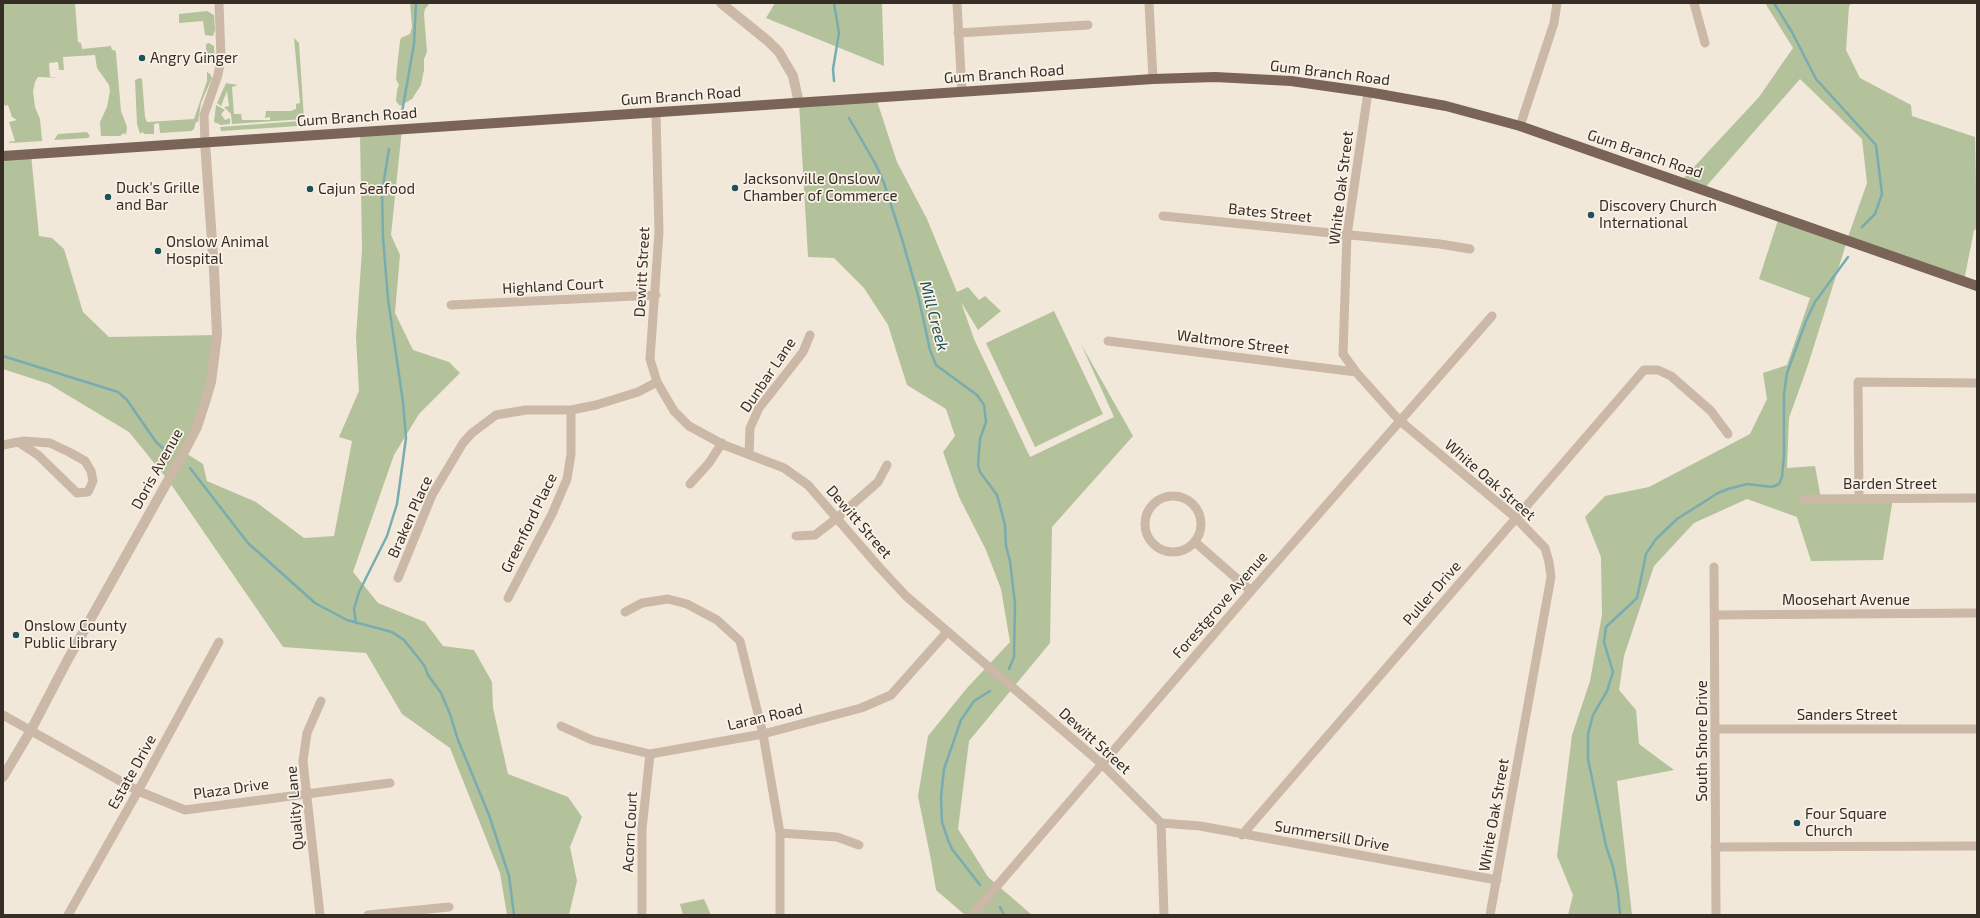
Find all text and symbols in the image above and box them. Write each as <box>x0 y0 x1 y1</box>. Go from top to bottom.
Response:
place label: Angry Ginger <box>150 49 238 67</box>
marker: Angry Ginger <box>137 53 147 63</box>
street label: Gum Branch Road <box>1269 57 1391 89</box>
street label: Gum Branch Road <box>943 61 1065 87</box>
street label: Gum Branch Road <box>620 83 742 109</box>
street label: Gum Branch Road <box>296 104 418 130</box>
street label: Gum Branch Road <box>1585 126 1705 182</box>
street label: White Oak Street <box>1325 130 1357 246</box>
place label: Jacksonville Onslow Chamber of Commerce <box>743 170 898 205</box>
place label: Duck's Grille and Bar <box>116 179 200 214</box>
place label: Cajun Seafood <box>318 180 415 198</box>
marker: Jacksonville Onslow Chamber of Commerce <box>730 183 740 193</box>
marker: Cajun Seafood <box>305 184 315 194</box>
marker: Duck's Grille and Bar <box>103 192 113 202</box>
place label: Discovery Church International <box>1599 197 1717 232</box>
street label: Bates Street <box>1227 200 1313 226</box>
marker: Discovery Church International <box>1586 210 1596 220</box>
street label: Dewitt Street <box>631 226 653 318</box>
place label: Onslow Animal Hospital <box>166 233 269 268</box>
marker: Onslow Animal Hospital <box>153 246 163 256</box>
street label: Highland Court <box>502 274 604 298</box>
water label: Mill Creek <box>915 279 953 353</box>
street label: Waltmore Street <box>1176 326 1290 358</box>
street label: Dunbar Lane <box>736 334 800 416</box>
street label: Doris Avenue <box>127 426 187 512</box>
street label: White Oak Street <box>1441 436 1539 524</box>
street label: Greenford Place <box>497 470 561 576</box>
street label: Braken Place <box>384 473 436 561</box>
street label: Barden Street <box>1843 475 1937 493</box>
street label: Dewitt Street <box>823 482 895 562</box>
street label: Forestgrove Avenue <box>1169 548 1271 662</box>
street label: Puller Drive <box>1399 557 1465 629</box>
street label: Moosehart Avenue <box>1782 591 1910 609</box>
place label: Onslow County Public Library <box>24 617 127 652</box>
marker: Onslow County Public Library <box>11 630 21 640</box>
street label: South Shore Drive <box>1693 680 1711 802</box>
street label: Laran Road <box>726 700 804 734</box>
street label: Dewitt Street <box>1055 704 1135 778</box>
street label: Sanders Street <box>1797 706 1897 724</box>
street label: Estate Drive <box>104 731 160 813</box>
street label: White Oak Street <box>1475 757 1513 873</box>
street label: Quality Lane <box>282 765 308 851</box>
street label: Plaza Drive <box>192 775 270 803</box>
street label: Acorn Court <box>619 791 641 873</box>
place label: Four Square Church <box>1805 805 1887 840</box>
street label: Summersill Drive <box>1273 817 1391 855</box>
marker: Four Square Church <box>1792 818 1802 828</box>

